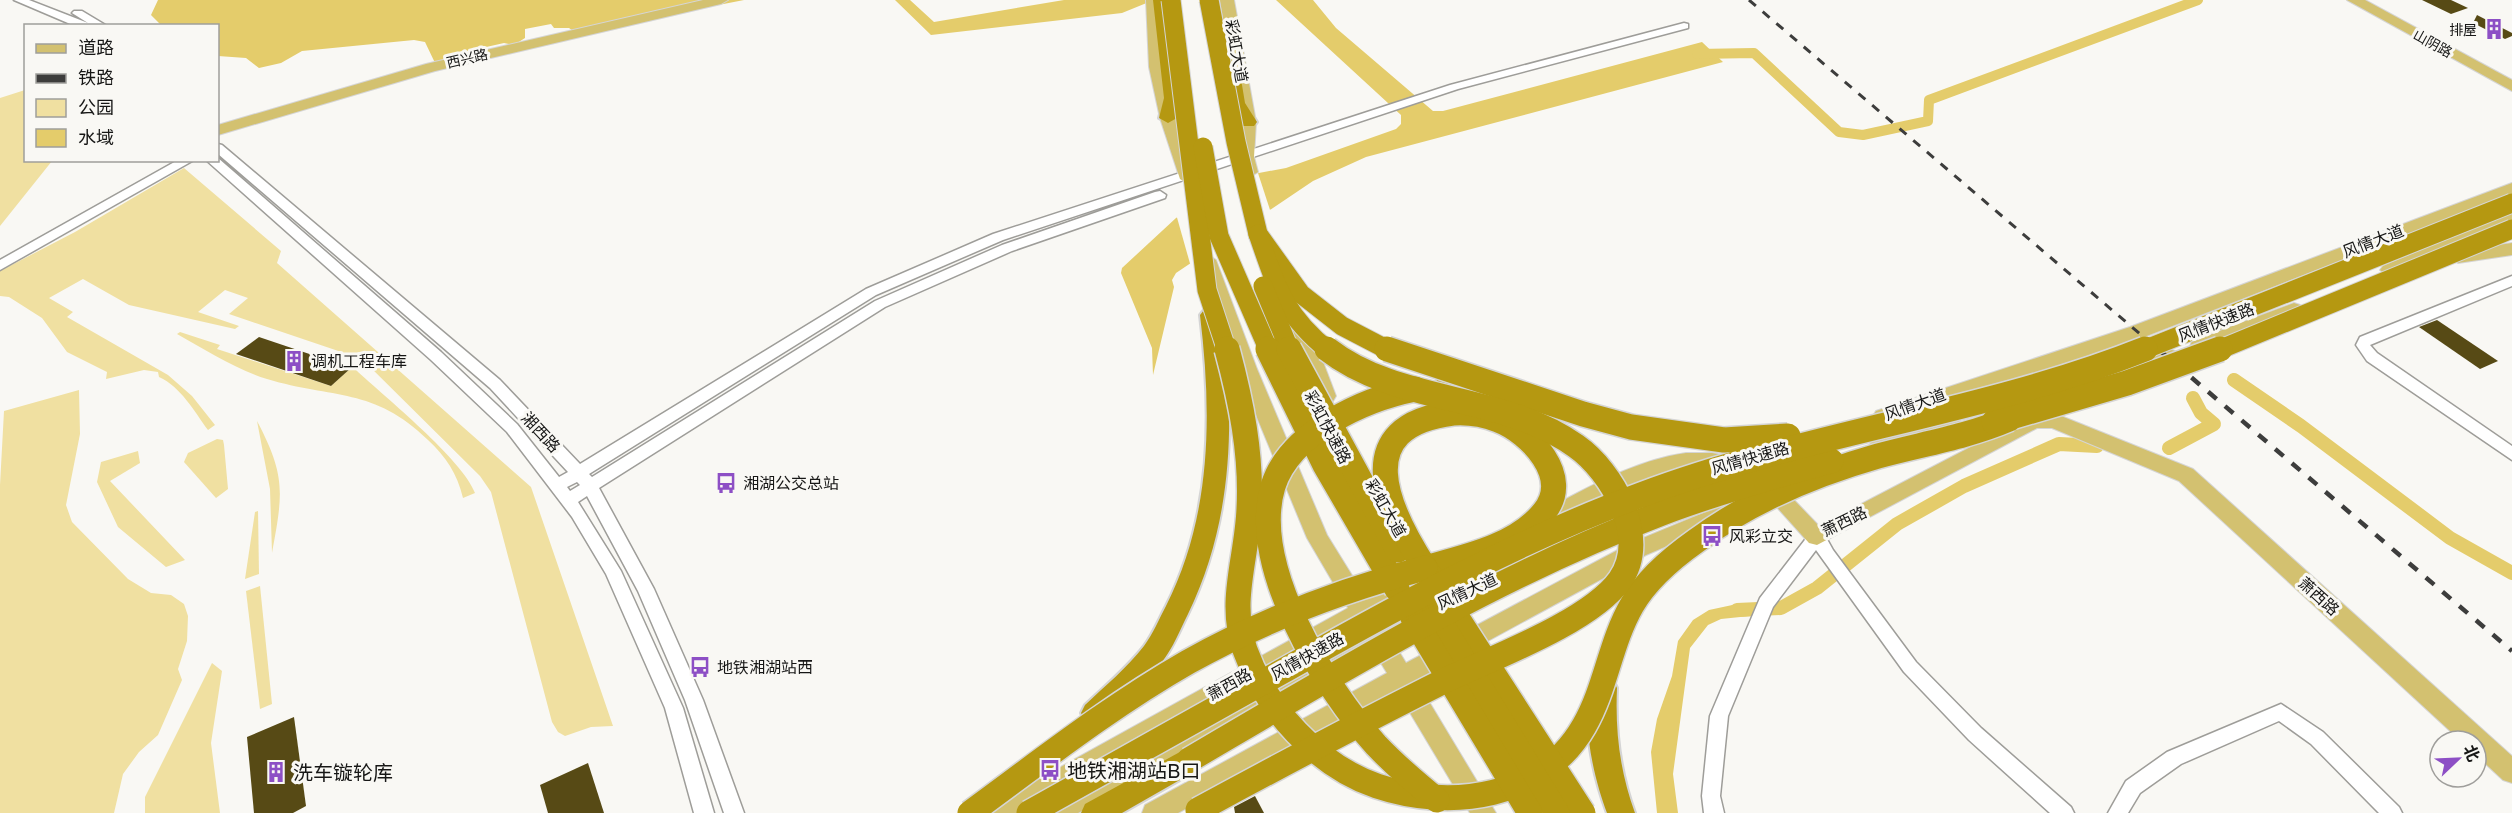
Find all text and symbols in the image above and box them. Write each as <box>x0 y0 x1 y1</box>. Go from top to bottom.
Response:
building icon: 排屋 <box>2482 17 2506 41</box>
street label: 彩虹大道 <box>1222 18 1252 84</box>
place label: 排屋 <box>2449 21 2477 38</box>
legend <box>24 24 219 162</box>
street label: 山阴路 <box>2411 25 2455 61</box>
text: 道路 <box>78 36 114 58</box>
street label: 西兴路 <box>445 45 489 71</box>
text: 铁路 <box>78 66 114 88</box>
text: 公园 <box>78 96 114 118</box>
text: 水域 <box>78 126 114 148</box>
street label: 风情大道 <box>2340 220 2406 262</box>
street label: 风情快速路 <box>2175 298 2257 346</box>
building icon: 调机工程车库 <box>282 349 306 373</box>
place label: 调机工程车库 <box>311 351 407 371</box>
street label: 风情大道 <box>1882 384 1948 424</box>
street label: 彩虹快速路 <box>1300 387 1356 467</box>
street label: 湘西路 <box>517 408 565 456</box>
street label: 风情快速路 <box>1709 437 1791 479</box>
bus stop icon: 湘湖公交总站 <box>714 471 738 495</box>
place label: 湘湖公交总站 <box>743 473 839 493</box>
street label: 彩虹大道 <box>1361 475 1411 541</box>
street label: 萧西路 <box>1818 501 1870 541</box>
bus stop icon: 风彩立交 <box>1700 524 1724 548</box>
place label: 风彩立交 <box>1729 526 1793 546</box>
street label: 风情大道 <box>1434 568 1500 614</box>
street label: 萧西路 <box>2294 573 2344 619</box>
street label: 风情快速路 <box>1267 628 1347 684</box>
bus stop icon: 地铁湘湖站西 <box>688 655 712 679</box>
place label: 地铁湘湖站西 <box>717 657 813 677</box>
street label: 萧西路 <box>1203 664 1255 704</box>
north arrow <box>2428 729 2488 789</box>
text: 北 <box>2459 742 2484 764</box>
bus stop icon: 地铁湘湖站B口 <box>1038 758 1062 782</box>
place label: 地铁湘湖站B口 <box>1067 758 1200 782</box>
building icon: 洗车镟轮库 <box>264 760 288 784</box>
place label: 洗车镟轮库 <box>293 760 393 784</box>

